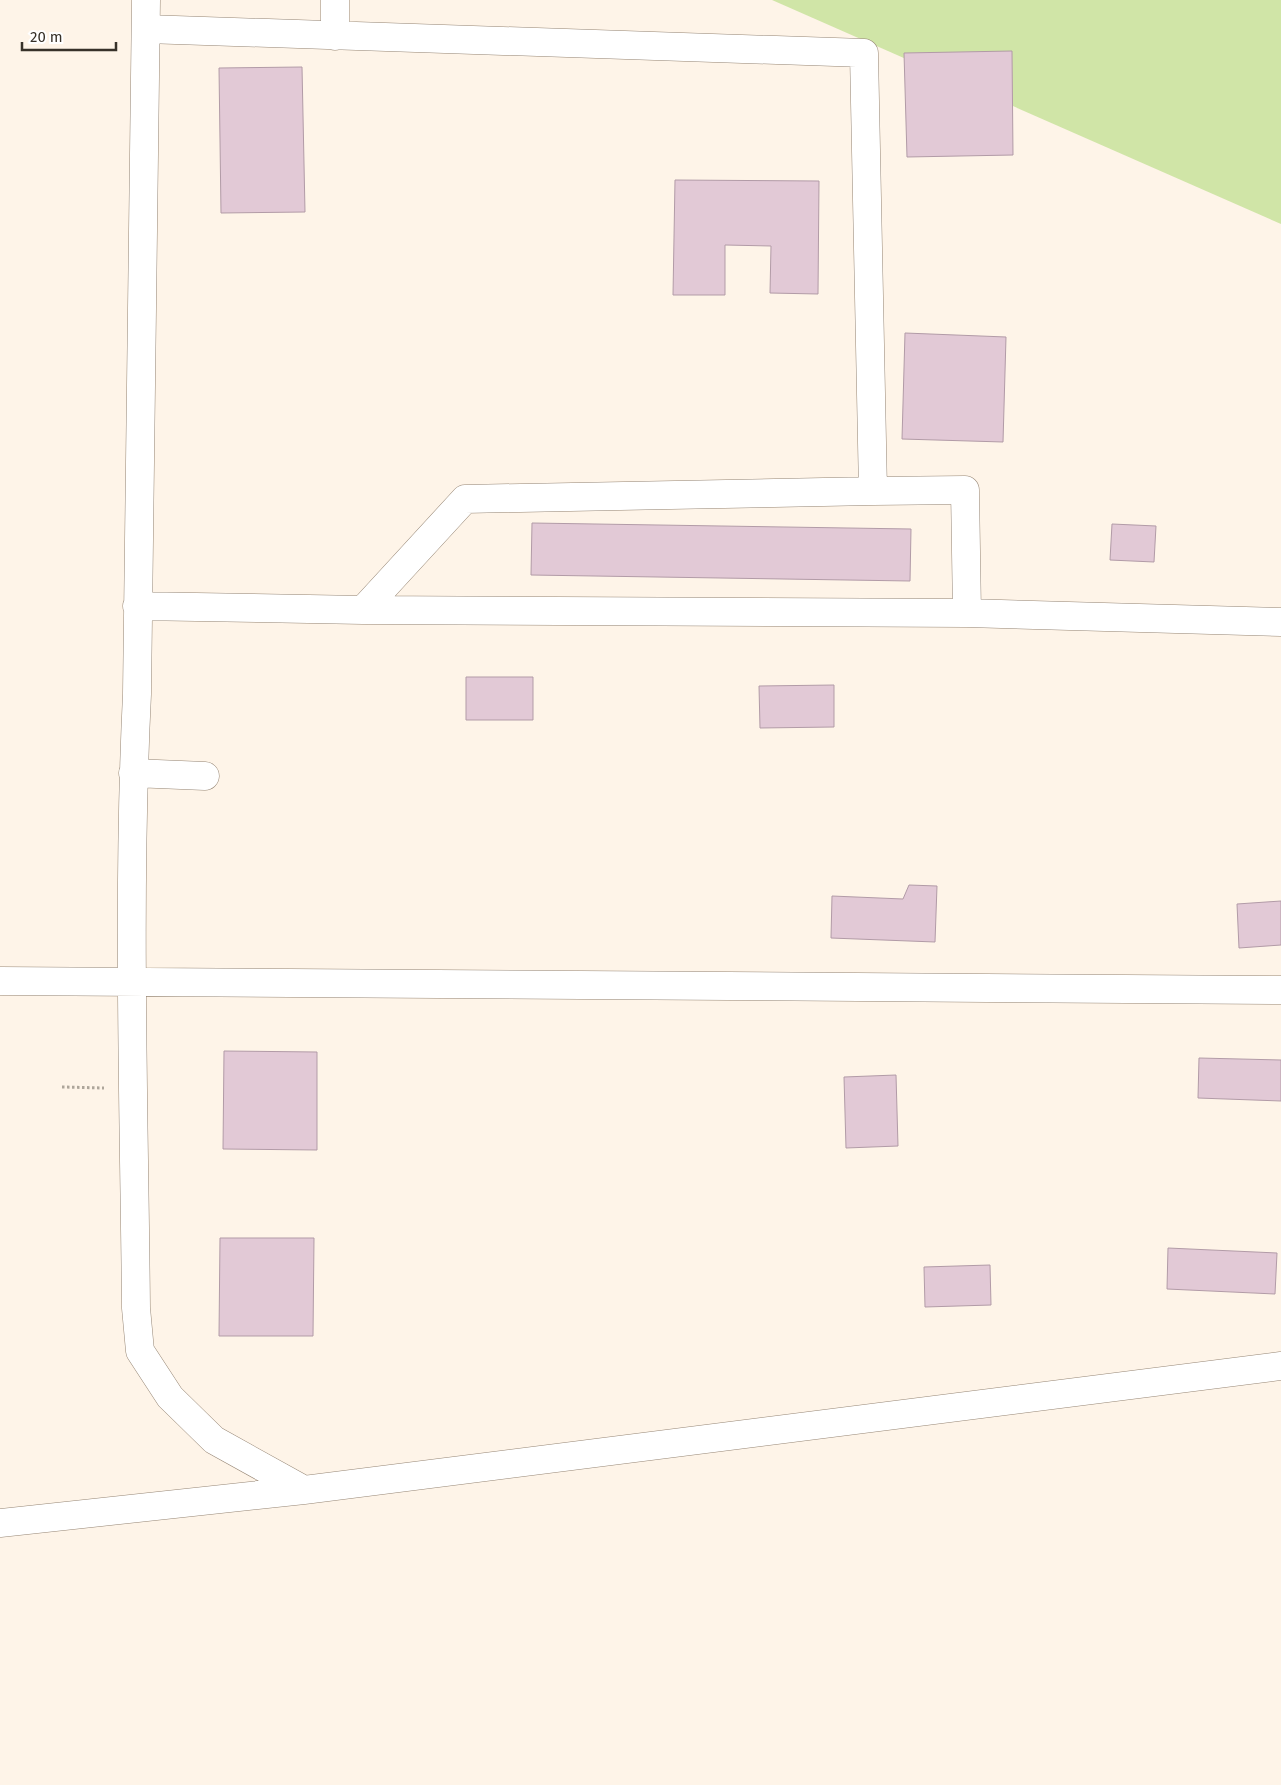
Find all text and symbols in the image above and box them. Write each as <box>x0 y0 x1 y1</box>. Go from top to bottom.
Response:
scale bar <box>22 20 116 52</box>
text: 20 m <box>30 28 63 46</box>

